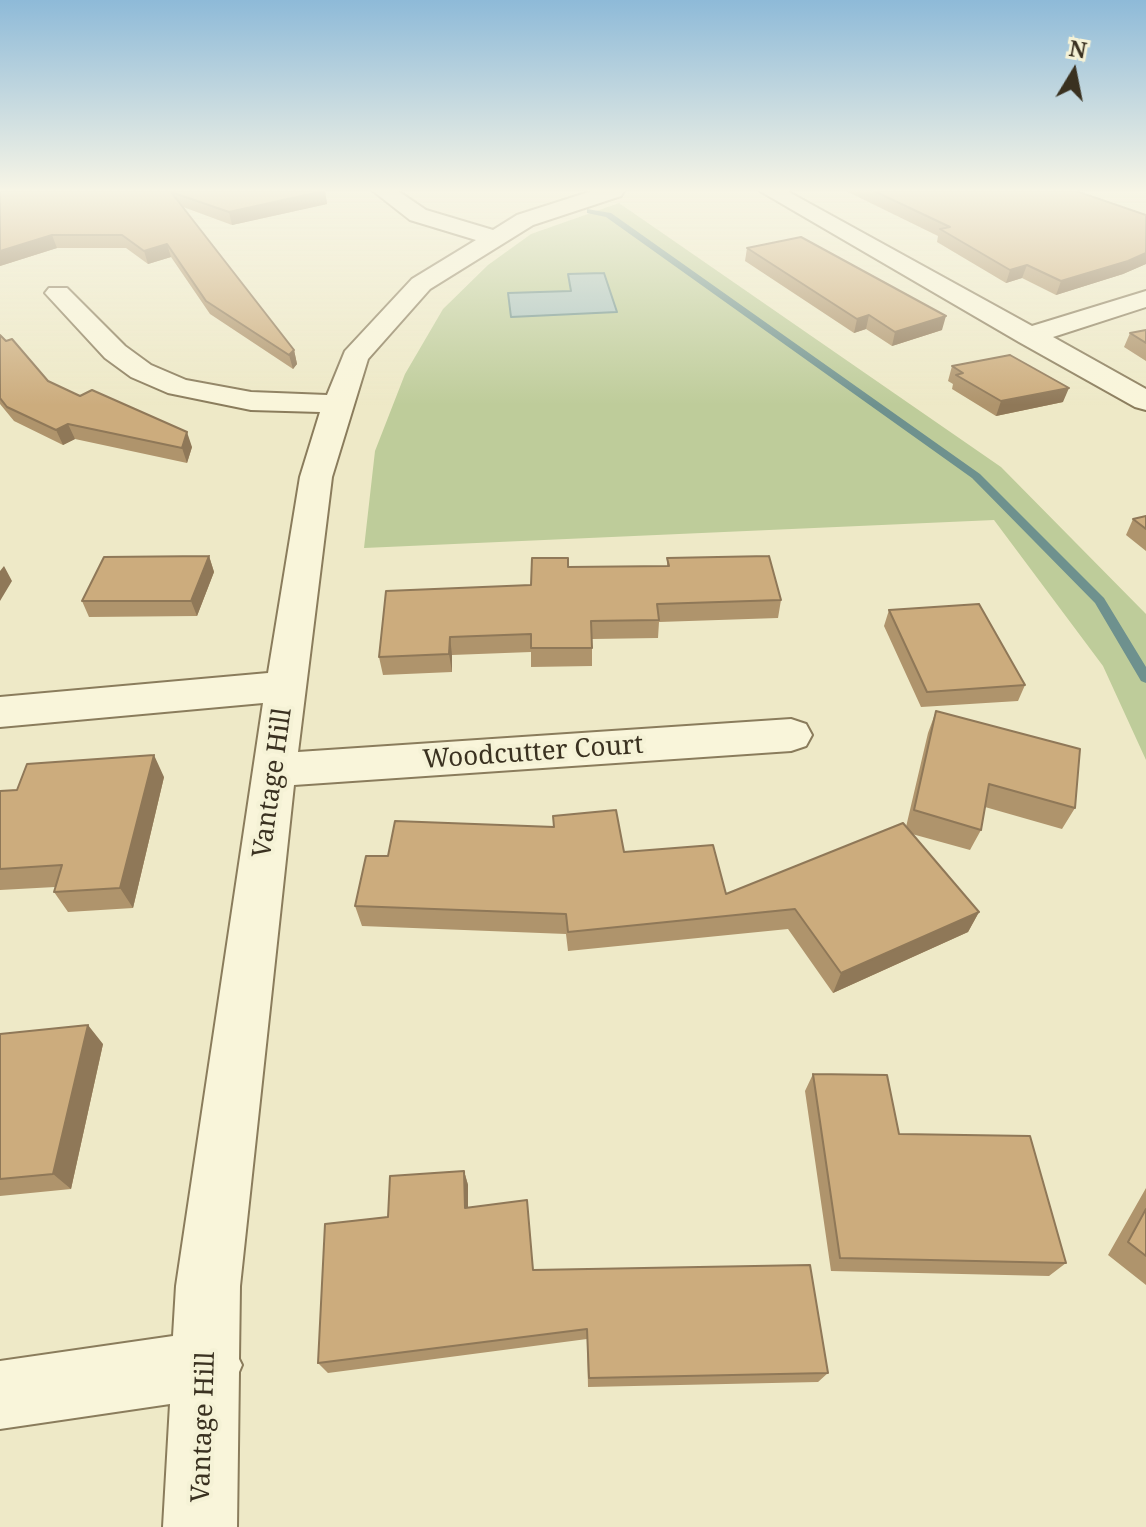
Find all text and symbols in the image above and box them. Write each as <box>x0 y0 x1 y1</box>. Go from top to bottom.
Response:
north arrow <box>1034 32 1114 112</box>
text: N <box>1067 32 1089 65</box>
street label: Vantage Hill <box>247 706 299 860</box>
street label: Woodcutter Court <box>422 730 644 776</box>
street label: Vantage Hill <box>186 1351 222 1503</box>

